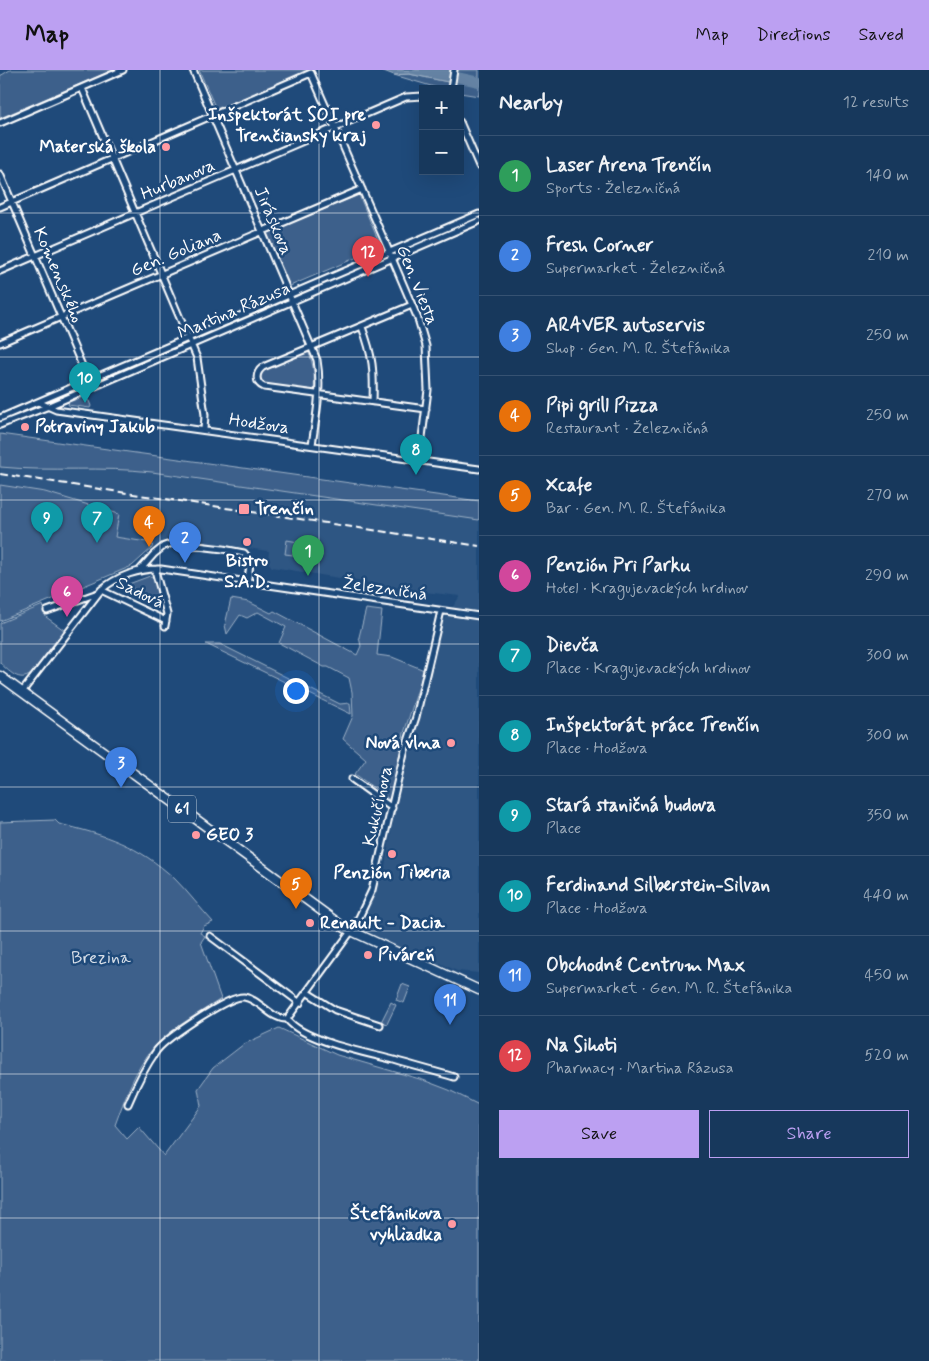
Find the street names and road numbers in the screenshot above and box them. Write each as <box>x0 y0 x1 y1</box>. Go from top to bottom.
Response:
street label: Hurbanova <box>137 154 219 206</box>
street label: Jiráskova <box>248 183 298 259</box>
street label: Gen. Goliana <box>127 223 225 283</box>
street label: Komenského <box>27 224 89 327</box>
street label: Gen. Viesta <box>390 241 444 329</box>
street label: Martina Rázusa <box>174 276 294 346</box>
street label: Hodžova <box>227 408 291 440</box>
street label: Sadová <box>112 571 168 615</box>
street label: Železničná <box>341 571 429 607</box>
street label: Kukučínova <box>357 763 399 849</box>
road number: 61 <box>168 796 196 822</box>

